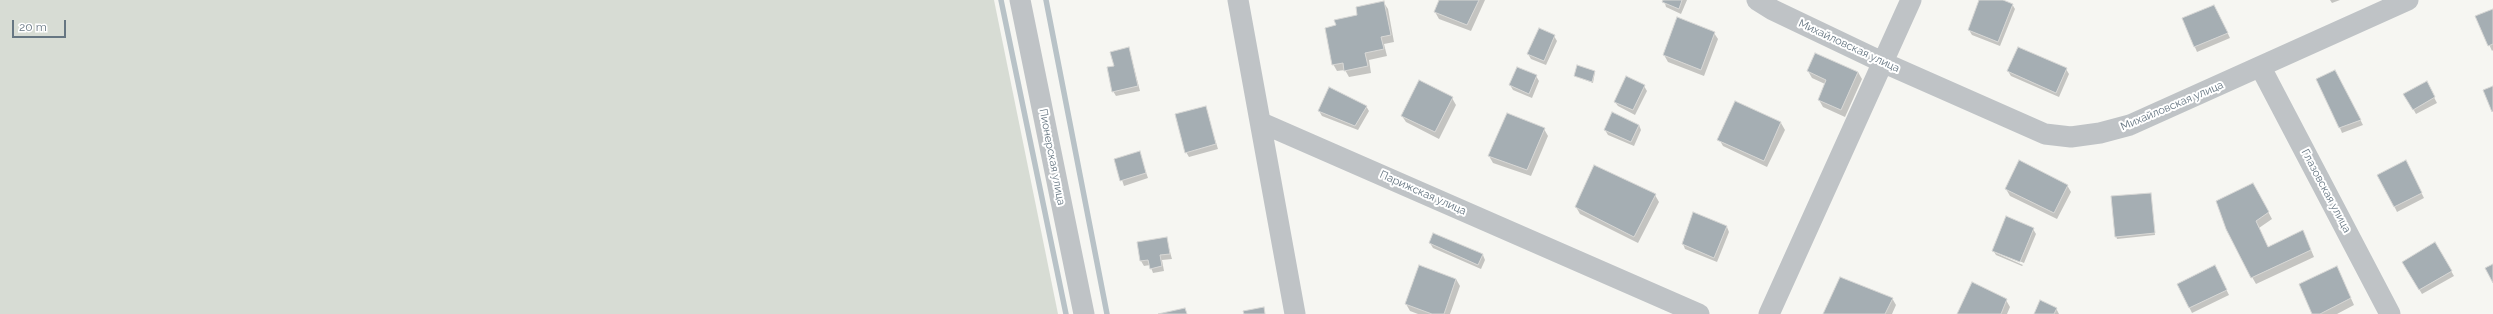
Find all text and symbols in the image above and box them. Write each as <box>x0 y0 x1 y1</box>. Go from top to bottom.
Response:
scale bar <box>14 12 68 38</box>
street label: Михайловская улица <box>1796 17 1902 75</box>
text: 20 m <box>19 20 47 34</box>
street label: Михайловская улица <box>2119 78 2225 134</box>
street label: Пионерская улица <box>1036 108 1068 206</box>
street label: Глазовская улица <box>2298 147 2354 235</box>
street label: Парижская улица <box>1378 168 1468 218</box>

